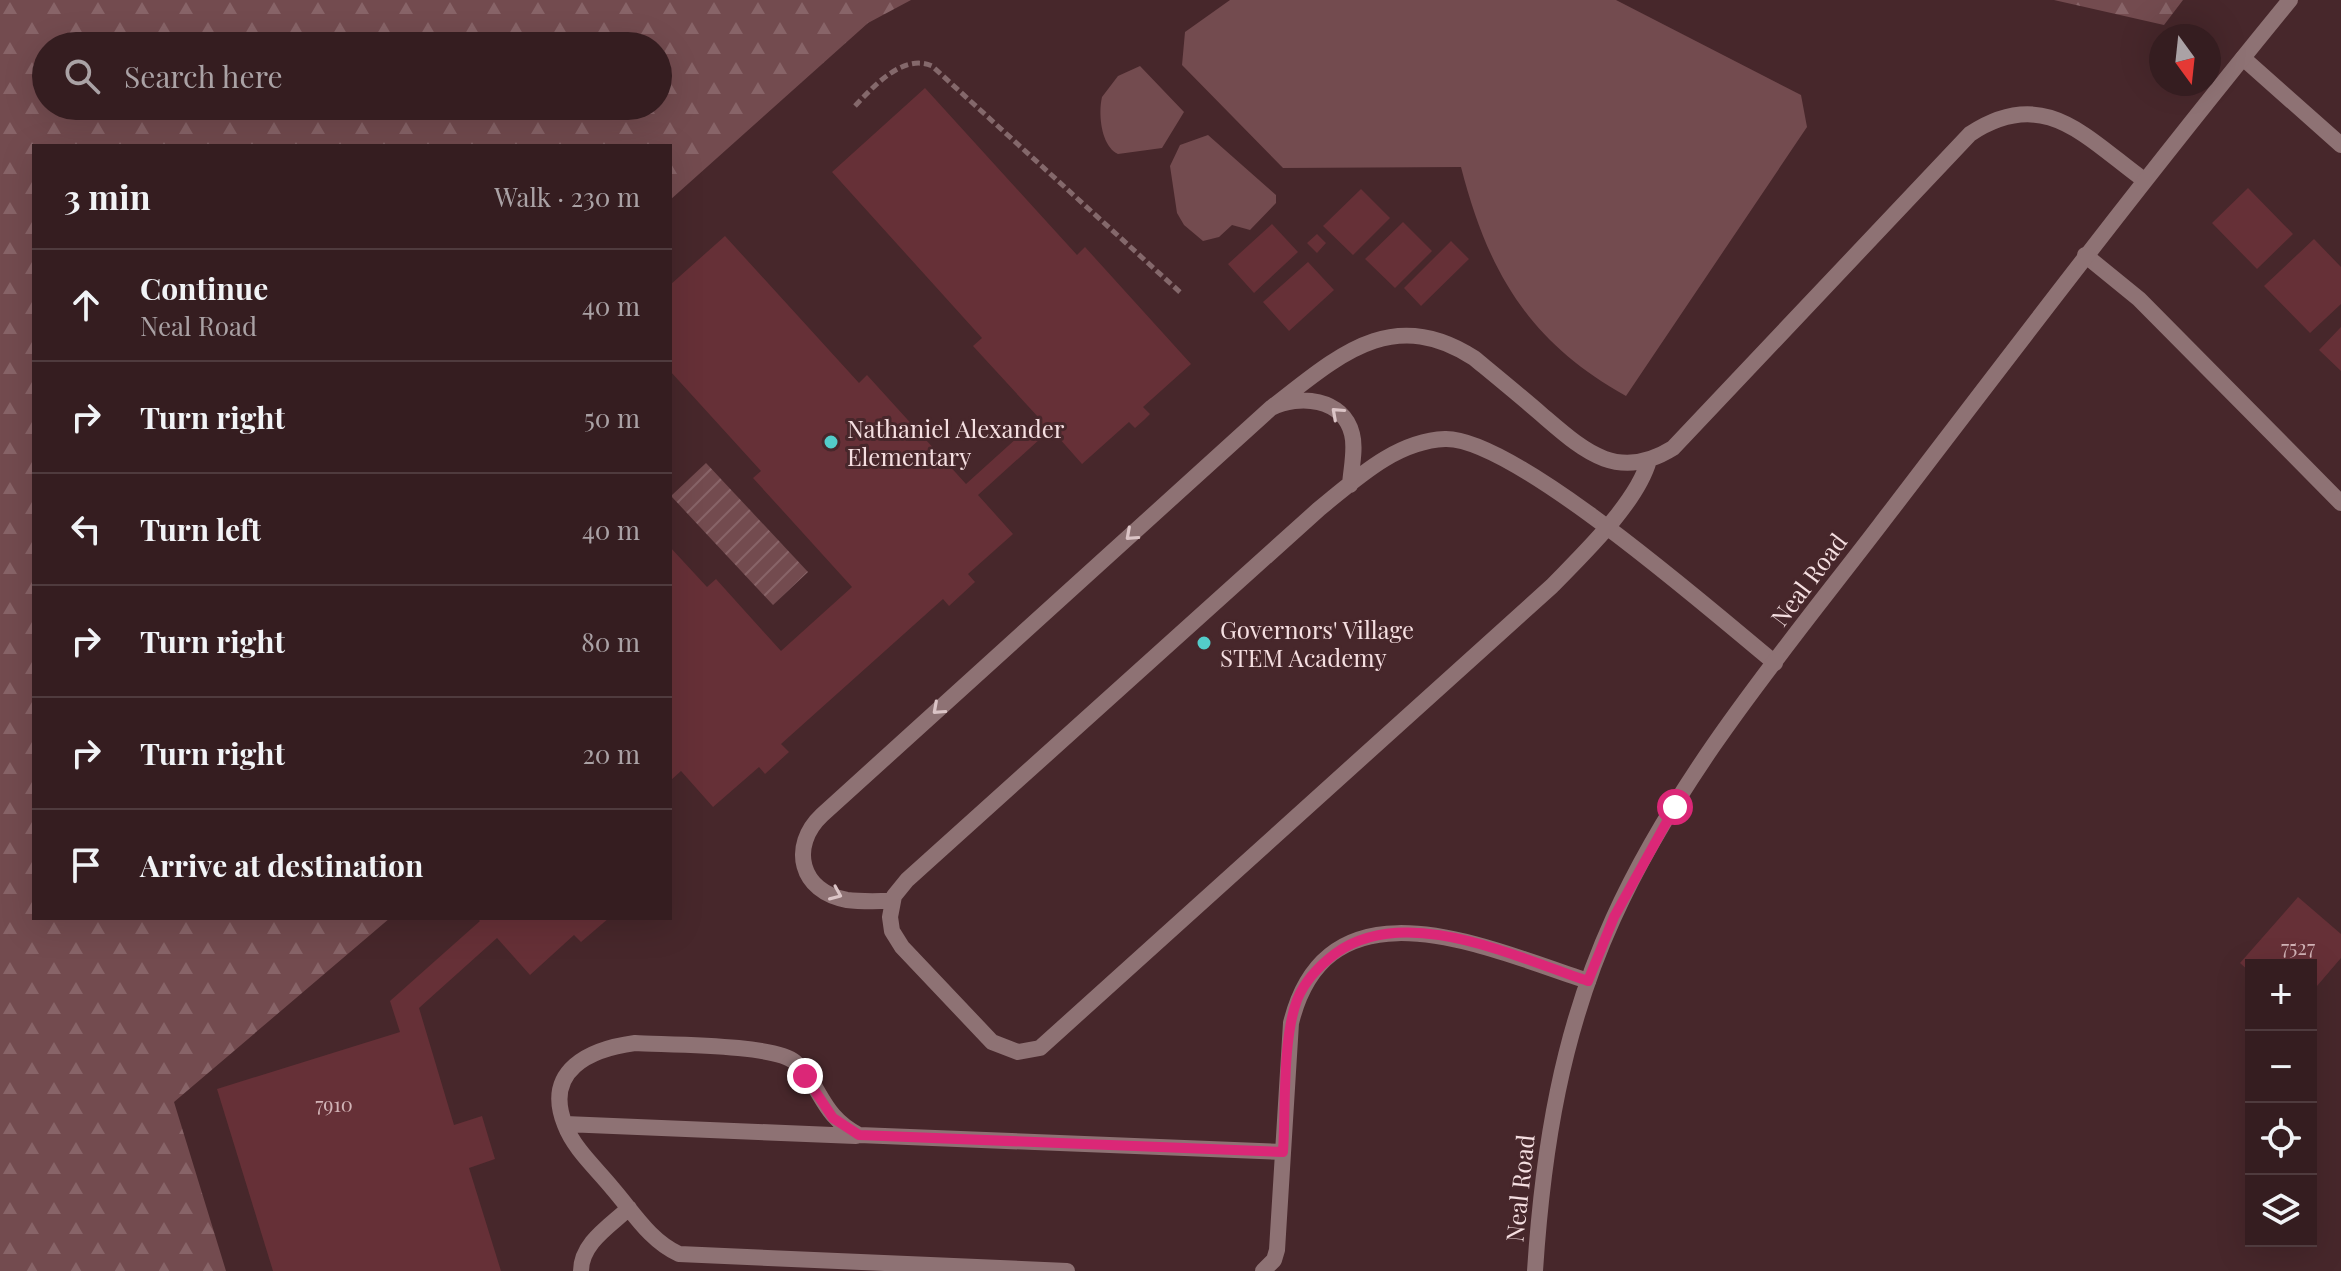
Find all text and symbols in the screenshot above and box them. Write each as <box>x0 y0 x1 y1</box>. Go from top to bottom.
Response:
north arrow <box>2149 24 2221 96</box>
search box <box>32 32 672 120</box>
icon: search <box>60 54 104 98</box>
text: Search here <box>124 56 283 96</box>
text: 3 min <box>64 173 151 219</box>
text: Walk · 230 m <box>494 179 640 214</box>
text: Continue <box>140 268 268 308</box>
icon: ahead <box>64 283 108 327</box>
text: 40 m <box>582 288 640 323</box>
text: Neal Road <box>140 308 257 343</box>
icon: right <box>64 395 108 439</box>
text: Turn right <box>140 397 285 437</box>
text: 50 m <box>584 400 640 435</box>
one-way arrow <box>1331 409 1346 423</box>
place label: Nathaniel Alexander Elementary <box>847 412 1065 472</box>
marker: Nathaniel Alexander Elementary <box>822 433 840 451</box>
icon: left <box>64 507 108 551</box>
text: Turn left <box>140 509 261 549</box>
text: 40 m <box>582 512 640 547</box>
one-way arrow <box>1126 525 1141 539</box>
street label: Neal Road <box>1763 526 1853 632</box>
place label: Governors' Village STEM Academy <box>1220 613 1414 673</box>
icon: right <box>64 619 108 663</box>
text: Turn right <box>140 621 285 661</box>
text: 80 m <box>581 624 640 659</box>
marker: Governors' Village STEM Academy <box>1195 634 1213 652</box>
one-way arrow <box>933 699 948 714</box>
icon: right <box>64 731 108 775</box>
text: Turn right <box>140 733 285 773</box>
text: 20 m <box>582 736 640 771</box>
route start <box>1657 789 1693 825</box>
icon: arrive <box>64 843 108 887</box>
text: Arrive at destination <box>140 845 423 885</box>
one-way arrow <box>827 885 842 901</box>
house number: 7527 <box>2281 933 2315 960</box>
map controls <box>2245 959 2317 1247</box>
button: + <box>2245 959 2317 1031</box>
button: − <box>2245 1031 2317 1103</box>
route end <box>787 1058 823 1094</box>
house number: 7910 <box>315 1090 353 1117</box>
button: locate <box>2245 1103 2317 1175</box>
street label: Neal Road <box>1497 1133 1541 1243</box>
button: layers <box>2245 1175 2317 1247</box>

